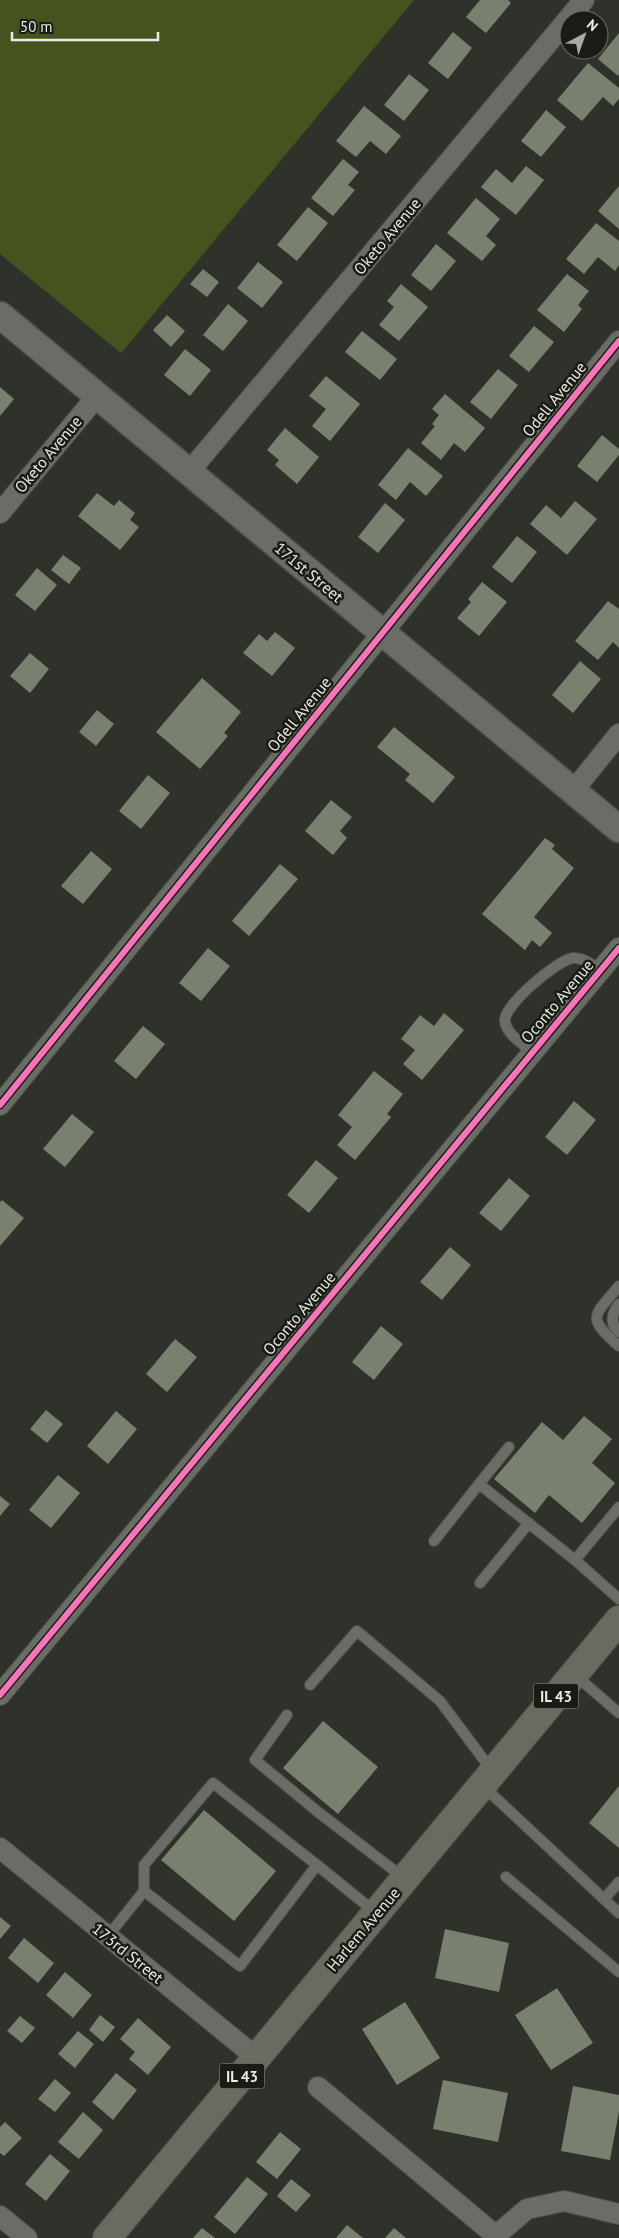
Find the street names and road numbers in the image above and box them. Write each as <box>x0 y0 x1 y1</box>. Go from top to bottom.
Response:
street label: Oketo Avenue <box>349 194 425 278</box>
street label: Odell Avenue <box>518 357 590 441</box>
street label: Oketo Avenue <box>10 412 86 496</box>
street label: 171st Street <box>271 538 348 607</box>
street label: Odell Avenue <box>263 672 335 756</box>
street label: Oconto Avenue <box>516 955 598 1047</box>
street label: Oconto Avenue <box>258 1267 340 1359</box>
road number: IL 43 <box>534 1684 578 1708</box>
street label: Harlem Avenue <box>322 1883 404 1975</box>
street label: 173rd Street <box>89 1918 168 1988</box>
road number: IL 43 <box>220 2064 264 2088</box>

